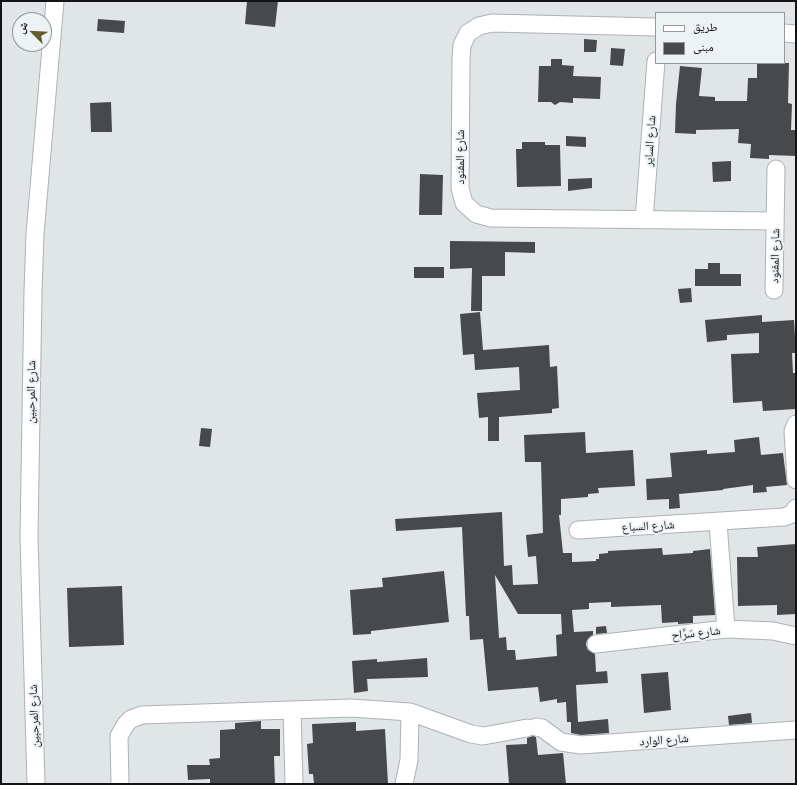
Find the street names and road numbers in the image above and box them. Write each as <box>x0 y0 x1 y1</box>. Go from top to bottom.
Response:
street label: شارع الساير <box>641 115 659 167</box>
street label: شارع المفنود <box>453 130 467 184</box>
street label: شارع المفنود <box>767 228 783 284</box>
street label: شارع المرحبين <box>23 360 39 424</box>
street label: شارع السباع <box>621 517 675 535</box>
street label: شارع سَرَّاح <box>671 623 721 643</box>
street label: شارع المرحبين <box>26 684 42 748</box>
street label: شارع الوارد <box>639 731 689 749</box>

